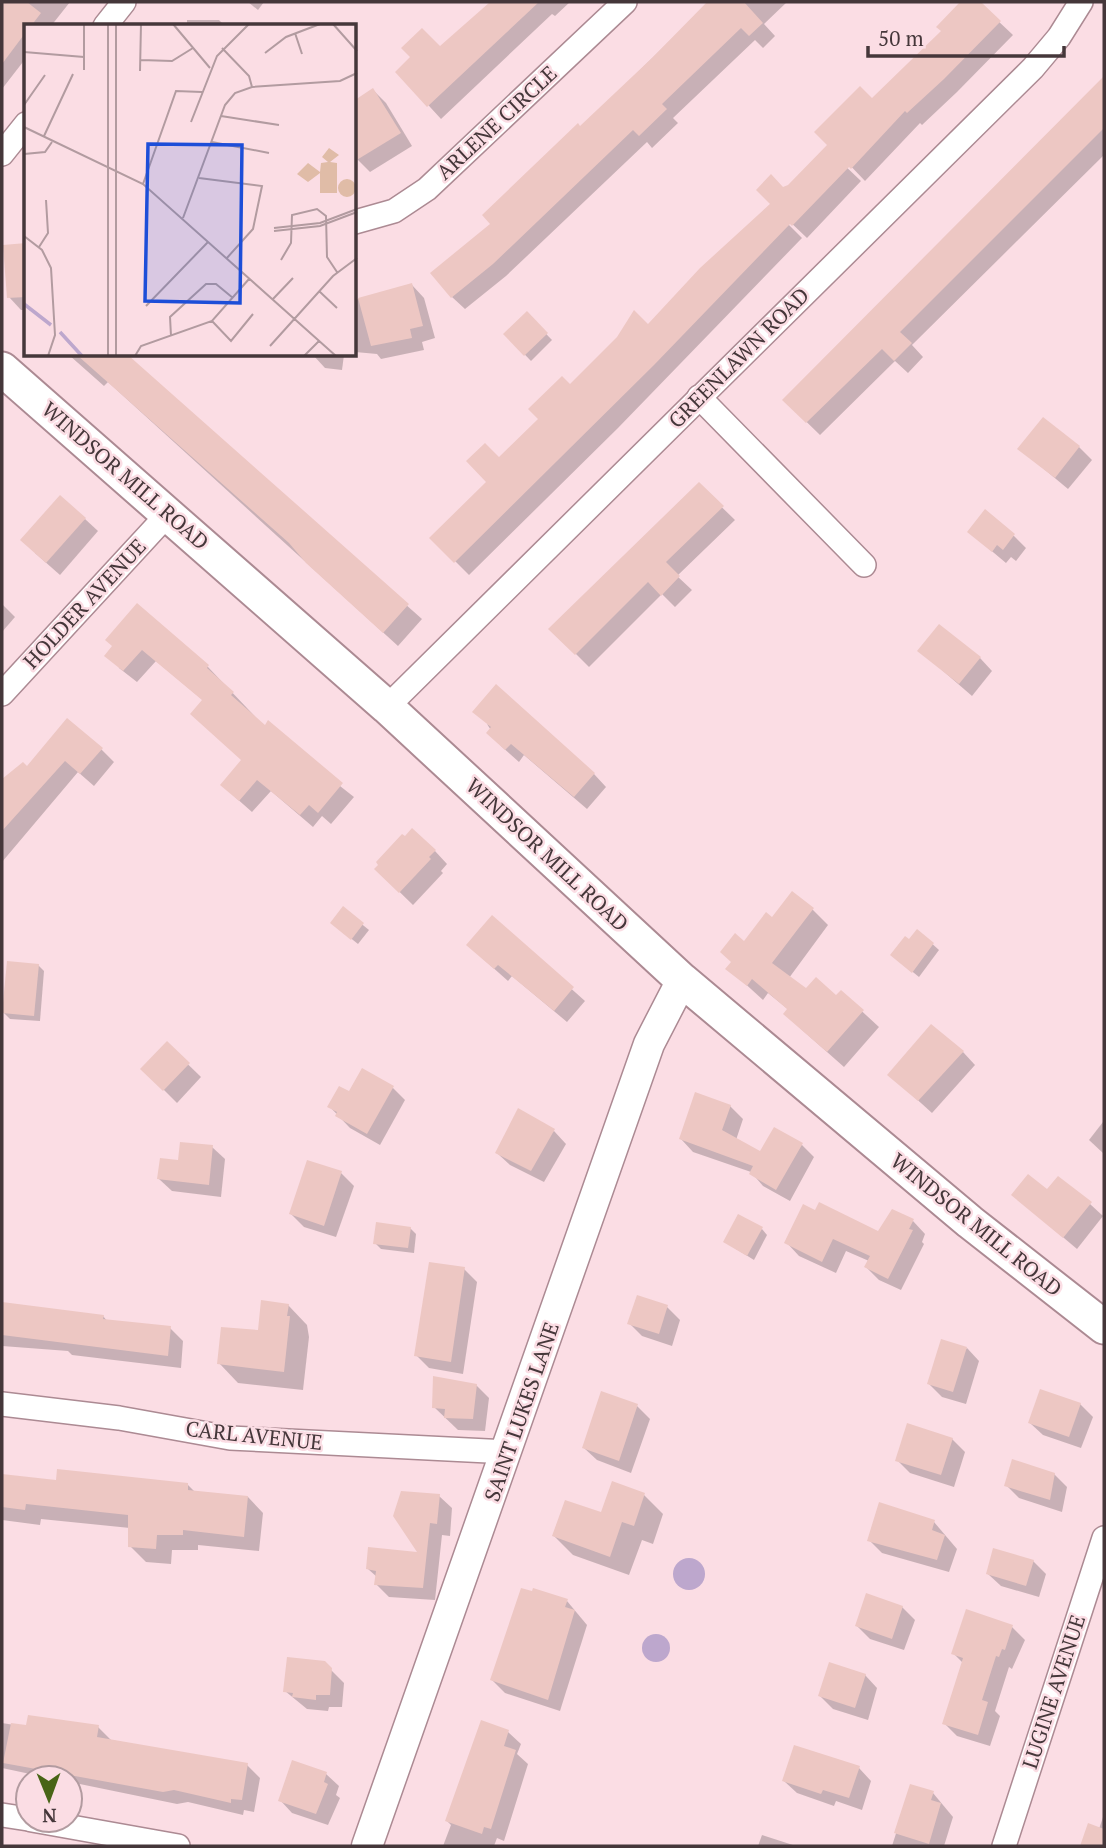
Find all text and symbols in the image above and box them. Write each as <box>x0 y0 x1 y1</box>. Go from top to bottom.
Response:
scale bar <box>868 14 1064 58</box>
inset map <box>24 24 357 357</box>
text: 50 m <box>878 24 924 52</box>
street label: ARLENE CIRCLE <box>430 59 563 185</box>
street label: GREENLAWN ROAD <box>662 281 815 434</box>
street label: WINDSOR MILL ROAD <box>36 395 215 556</box>
street label: HOLDER AVENUE <box>17 532 152 674</box>
street label: WINDSOR MILL ROAD <box>460 772 635 937</box>
street label: WINDSOR MILL ROAD <box>885 1146 1068 1302</box>
street label: SAINT LUKES LANE <box>477 1318 565 1505</box>
street label: CARL AVENUE <box>184 1414 324 1456</box>
street label: LUGINE AVENUE <box>1015 1611 1091 1772</box>
north arrow <box>14 1764 84 1834</box>
text: N <box>41 1804 57 1829</box>

